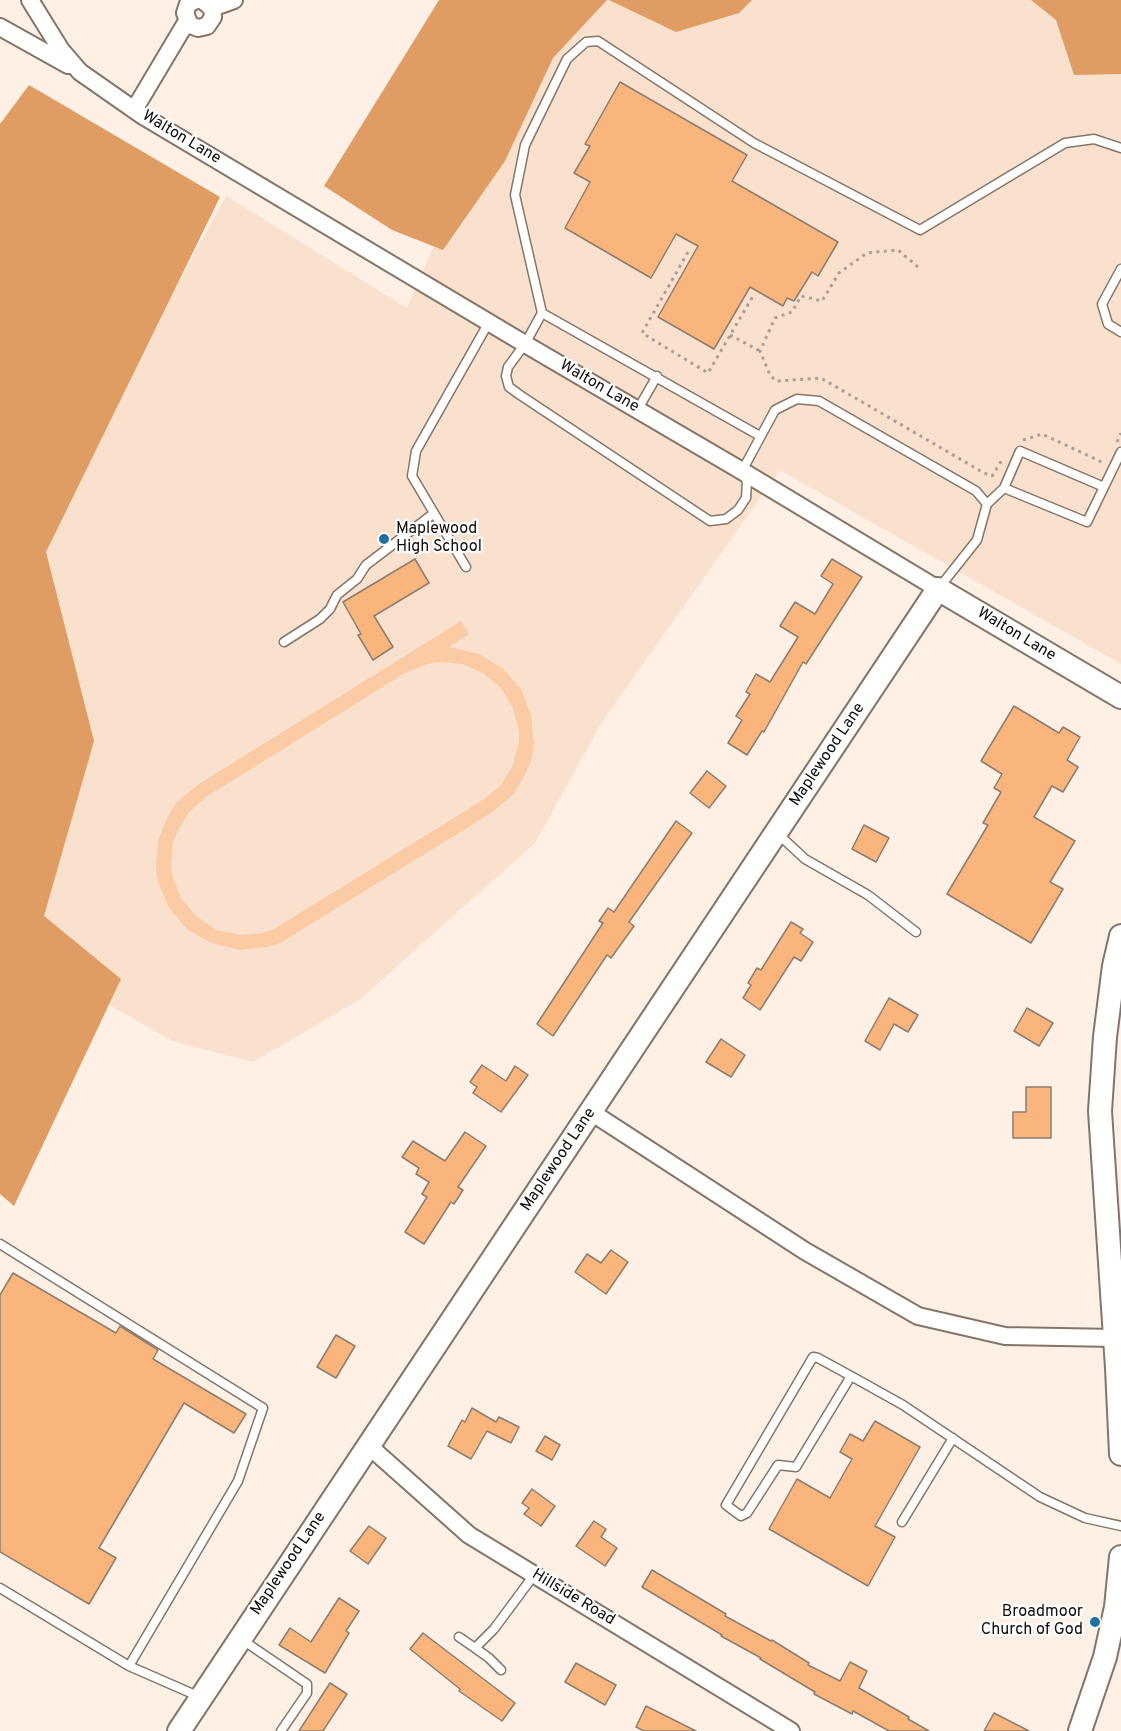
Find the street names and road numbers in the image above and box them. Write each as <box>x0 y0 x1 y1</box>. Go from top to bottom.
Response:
street label: Walton Lane <box>138 107 224 169</box>
street label: Walton Lane <box>556 357 642 417</box>
street label: Walton Lane <box>973 604 1059 666</box>
street label: Maplewood Lane <box>786 700 870 810</box>
street label: Maplewood Lane <box>517 1105 601 1215</box>
street label: Maplewood Lane <box>247 1509 331 1619</box>
street label: Hillside Road <box>528 1566 618 1630</box>

